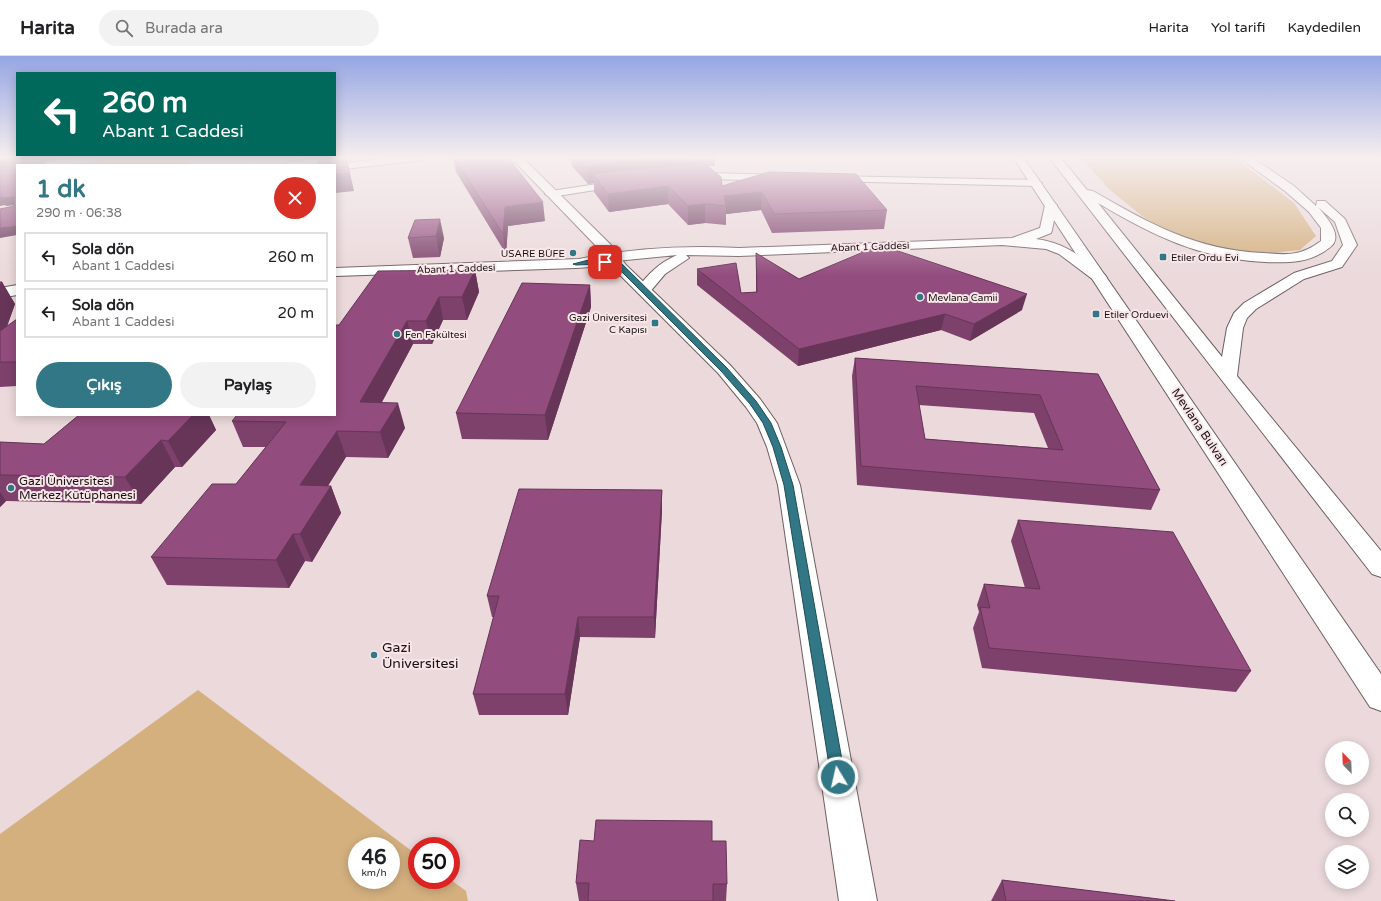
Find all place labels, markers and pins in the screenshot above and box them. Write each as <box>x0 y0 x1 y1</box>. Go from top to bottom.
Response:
pin <box>588 245 622 279</box>
place label: USARE BÜFE <box>501 248 565 260</box>
marker: USARE BÜFE <box>568 248 578 258</box>
marker: Etiler Ordu Evi <box>1158 252 1168 262</box>
place label: Etiler Ordu Evi <box>1171 252 1239 264</box>
marker: Mevlana Camii <box>915 292 925 302</box>
place label: Mevlana Camii <box>928 292 998 304</box>
marker: Etiler Orduevi <box>1091 309 1101 319</box>
place label: Etiler Orduevi <box>1104 309 1169 321</box>
place label: Gazi Üniversitesi C Kapısı <box>569 312 647 336</box>
marker: Gazi Üniversitesi C Kapısı <box>650 318 660 328</box>
marker: Fen Fakültesi <box>392 329 402 339</box>
place label: Fen Fakültesi <box>405 329 467 341</box>
place label: Gazi Üniversitesi Merkez Kütüphanesi <box>19 474 136 502</box>
marker: Gazi Üniversitesi Merkez Kütüphanesi <box>6 483 16 493</box>
place label: Gazi Üniversitesi <box>382 639 459 672</box>
marker: Gazi Üniversitesi <box>369 650 379 660</box>

